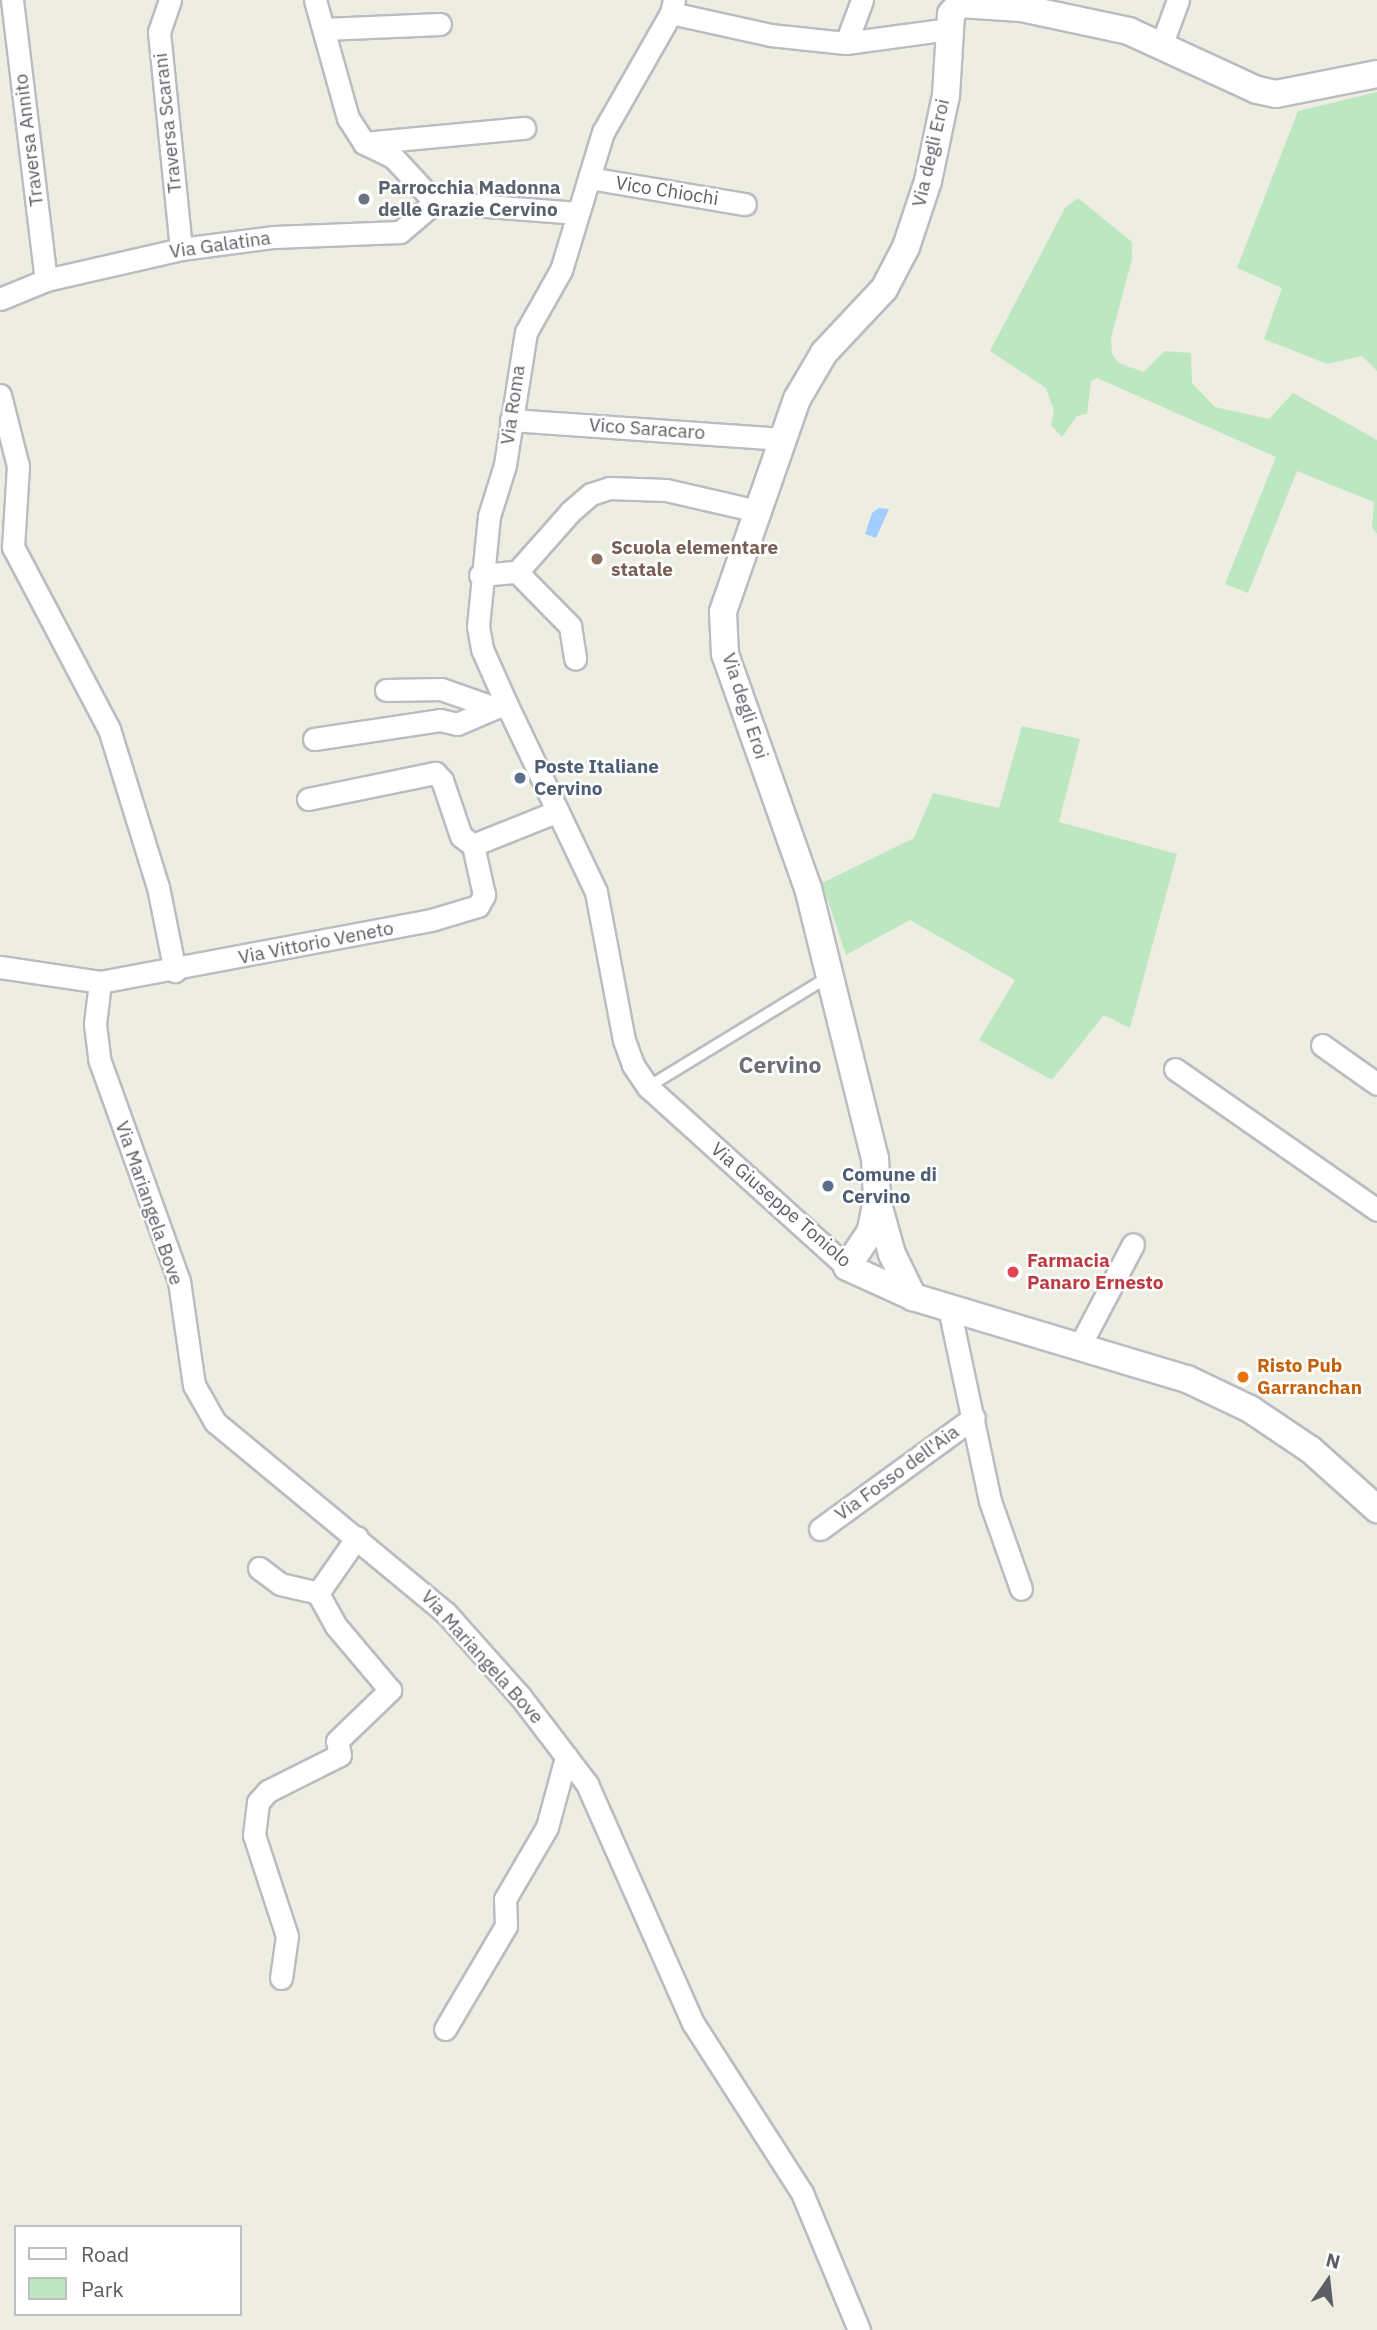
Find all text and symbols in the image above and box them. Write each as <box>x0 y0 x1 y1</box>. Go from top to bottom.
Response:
street label: Traversa Scarani <box>149 52 187 194</box>
street label: Traversa Annito <box>10 73 48 207</box>
street label: Via degli Eroi <box>907 97 955 209</box>
street label: Vico Chiochi <box>614 172 720 210</box>
place label: Parrocchia Madonna delle Grazie Cervino <box>378 177 561 221</box>
marker: Parrocchia Madonna delle Grazie Cervino <box>356 191 372 207</box>
street label: Via Galatina <box>168 227 272 263</box>
street label: Via Roma <box>496 364 530 446</box>
street label: Vico Saracaro <box>588 414 706 444</box>
place label: Scuola elementare statale <box>611 537 778 581</box>
marker: Scuola elementare statale <box>589 551 605 567</box>
street label: Via degli Eroi <box>717 650 773 762</box>
place label: Poste Italiane Cervino <box>534 756 659 800</box>
marker: Poste Italiane Cervino <box>512 770 528 786</box>
street label: Via Vittorio Veneto <box>236 917 396 969</box>
district label: Cervino <box>739 1050 821 1078</box>
street label: Via Mariangela Bove <box>110 1118 188 1288</box>
street label: Via Giuseppe Toniolo <box>706 1138 856 1272</box>
place label: Comune di Cervino <box>842 1164 937 1208</box>
marker: Comune di Cervino <box>820 1178 836 1194</box>
place label: Farmacia Panaro Ernesto <box>1027 1250 1163 1294</box>
marker: Farmacia Panaro Ernesto <box>1005 1264 1021 1280</box>
place label: Risto Pub Garranchan <box>1257 1355 1362 1399</box>
marker: Risto Pub Garranchan <box>1235 1369 1251 1385</box>
street label: Via Fosso dell'Aia <box>831 1420 963 1526</box>
street label: Via Mariangela Bove <box>416 1586 548 1728</box>
legend <box>14 2225 242 2316</box>
text: Road <box>81 2240 129 2268</box>
north arrow <box>1293 2246 1363 2316</box>
text: N <box>1323 2247 1343 2274</box>
text: Park <box>81 2275 124 2303</box>

